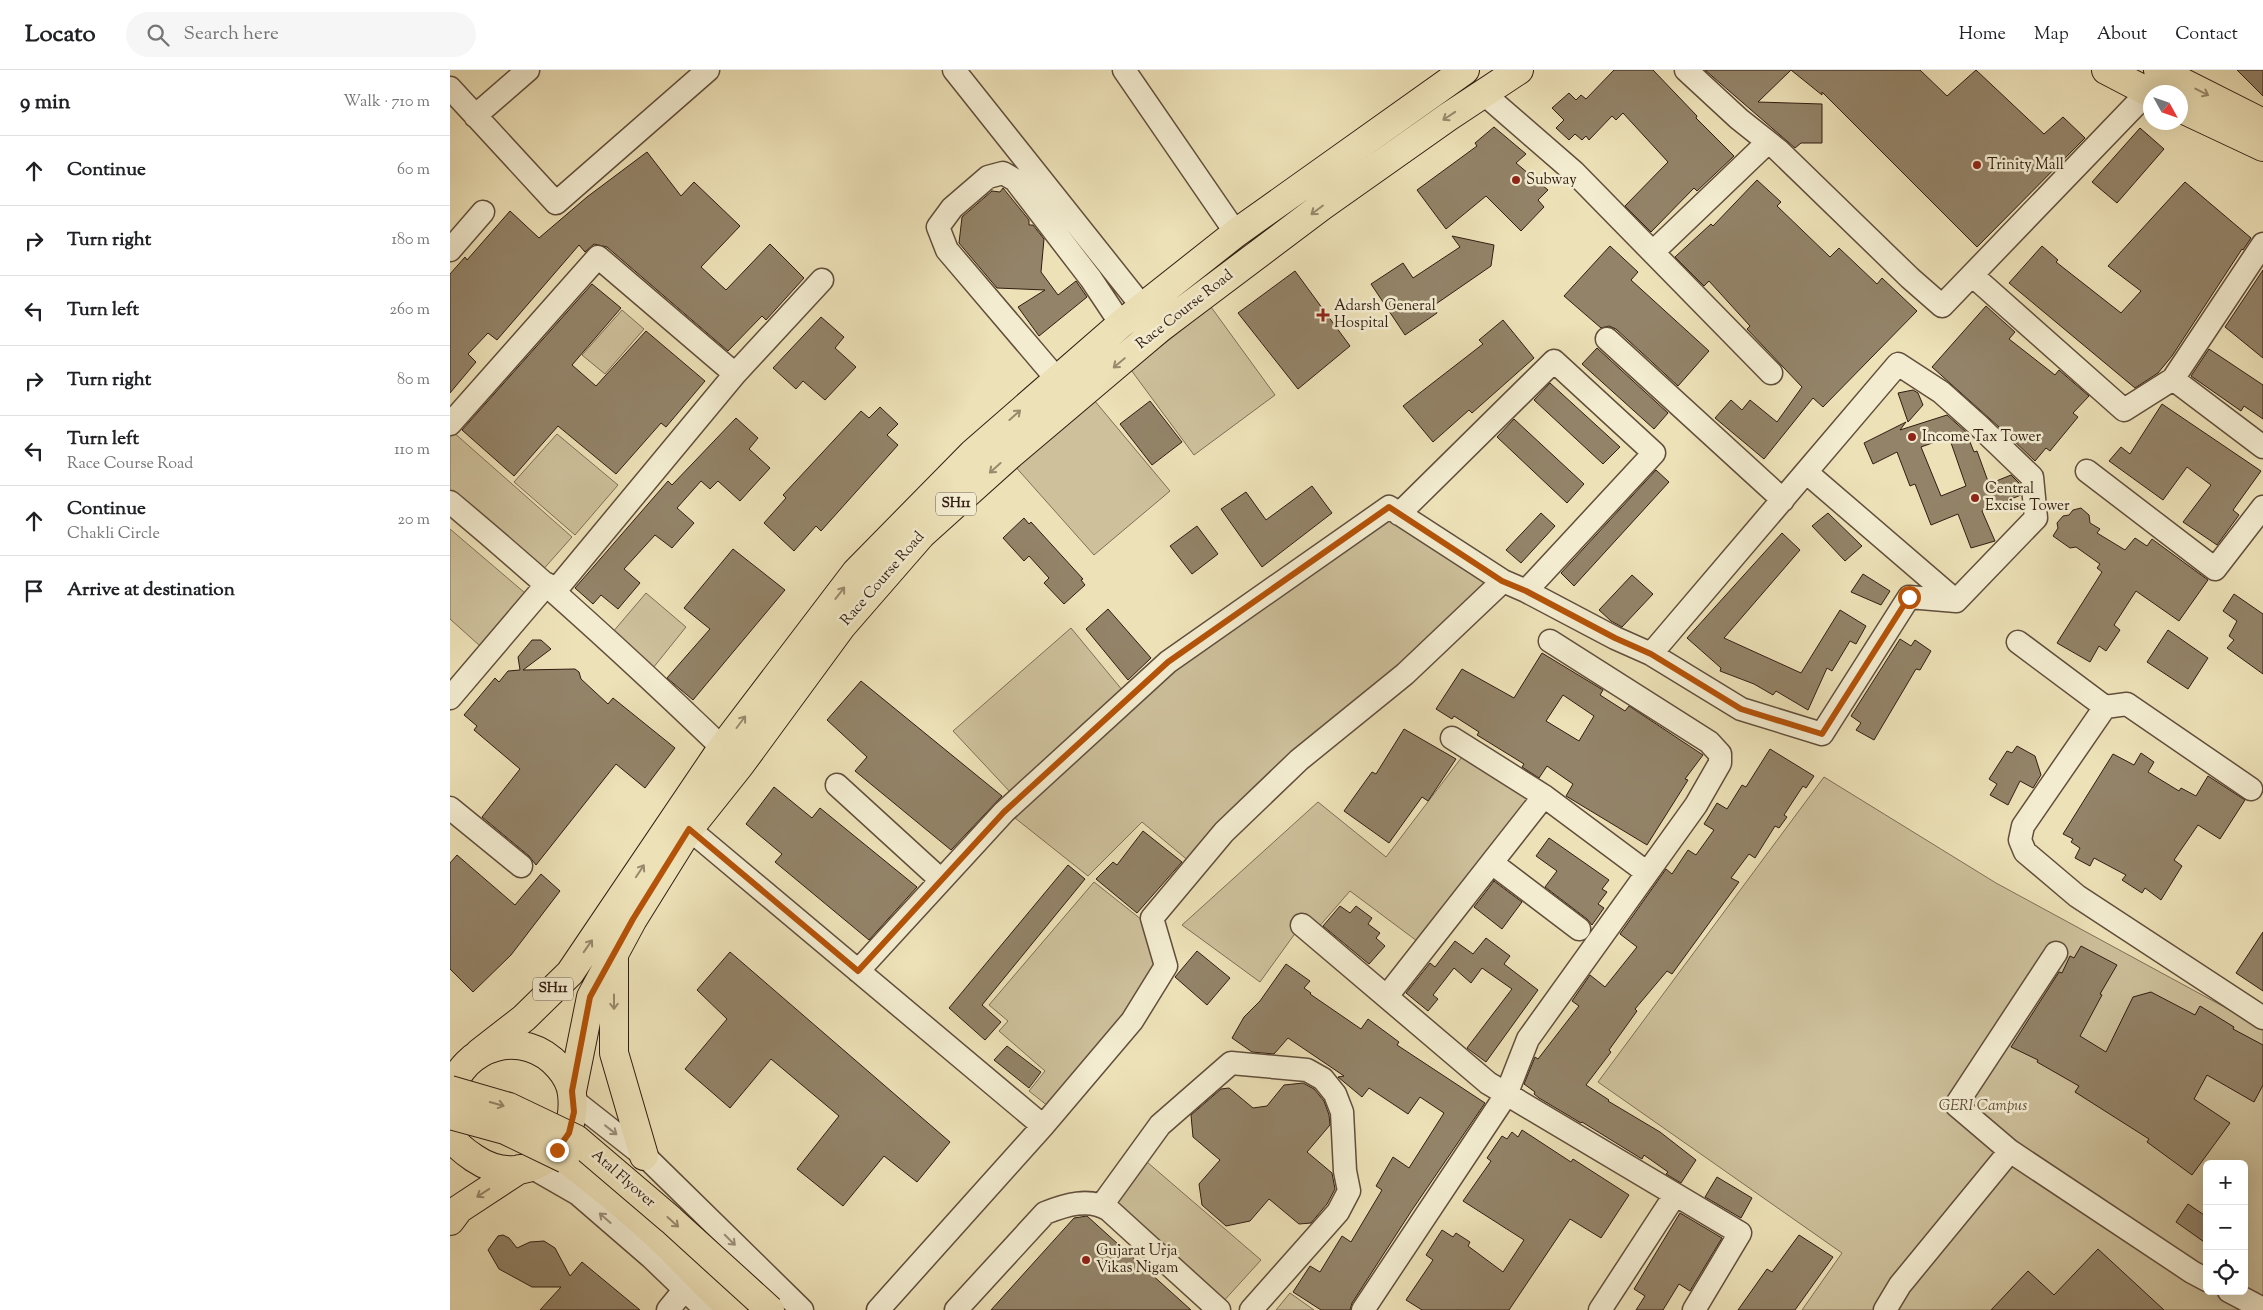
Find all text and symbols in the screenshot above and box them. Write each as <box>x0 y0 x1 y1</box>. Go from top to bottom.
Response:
search box <box>126 12 476 57</box>
text: Locato <box>25 18 96 52</box>
icon: search <box>144 21 172 49</box>
text: Search here <box>184 21 279 48</box>
text: Home <box>1959 22 2006 48</box>
text: Map <box>2034 22 2069 48</box>
text: About <box>2097 22 2147 48</box>
text: Contact <box>2175 22 2238 48</box>
north arrow <box>2143 85 2188 130</box>
text: 9 min <box>20 88 70 118</box>
one-way arrow <box>2194 88 2209 97</box>
text: Walk · 710 m <box>343 91 430 114</box>
one-way arrow <box>1442 111 1456 121</box>
place label: Trinity Mall <box>1987 155 2064 176</box>
icon: ahead <box>20 157 48 185</box>
text: Continue <box>67 157 146 184</box>
text: 60 m <box>397 159 430 182</box>
marker: Trinity Mall <box>1971 159 1983 171</box>
place label: Subway <box>1526 170 1577 191</box>
marker: Subway <box>1510 174 1522 186</box>
one-way arrow <box>1310 205 1324 215</box>
icon: right <box>20 227 48 255</box>
text: Turn right <box>67 227 151 254</box>
text: 180 m <box>391 229 430 252</box>
street label: Race Course Road <box>1132 265 1239 355</box>
place label: Adarsh General Hospital <box>1334 296 1436 334</box>
icon: left <box>20 297 48 325</box>
text: Turn left <box>67 297 139 324</box>
text: 260 m <box>389 299 430 322</box>
marker: Adarsh General Hospital <box>1316 308 1330 322</box>
one-way arrow <box>1113 357 1126 368</box>
icon: right <box>20 367 48 395</box>
text: Turn right <box>67 367 151 394</box>
text: 80 m <box>397 369 430 392</box>
one-way arrow <box>1008 410 1021 421</box>
text: Turn left <box>67 426 139 453</box>
place label: Income Tax Tower <box>1922 427 2041 448</box>
marker: Income Tax Tower <box>1906 431 1918 443</box>
icon: left <box>20 437 48 465</box>
text: 110 m <box>394 439 430 462</box>
text: Race Course Road <box>67 453 193 476</box>
one-way arrow <box>989 462 1002 474</box>
place label: Central Excise Tower <box>1985 479 2070 517</box>
road number: SH11 <box>936 492 976 516</box>
marker: Central Excise Tower <box>1969 492 1981 504</box>
text: Continue <box>67 496 146 523</box>
icon: ahead <box>20 507 48 535</box>
text: 20 m <box>397 509 430 532</box>
text: Chakli Circle <box>67 523 160 546</box>
street label: Race Course Road <box>836 527 930 631</box>
icon: arrive <box>20 577 48 605</box>
text: Arrive at destination <box>67 577 235 604</box>
one-way arrow <box>835 586 845 600</box>
route start <box>1898 586 1921 609</box>
one-way arrow <box>736 716 747 729</box>
one-way arrow <box>635 864 645 878</box>
one-way arrow <box>583 939 593 953</box>
road number: SH11 <box>533 978 573 1001</box>
one-way arrow <box>609 994 619 1010</box>
park label: GERI Campus <box>1939 1096 2027 1117</box>
one-way arrow <box>488 1099 504 1109</box>
one-way arrow <box>604 1124 617 1135</box>
route end <box>546 1139 569 1162</box>
street label: Atal Flyover <box>586 1145 660 1213</box>
map controls <box>2203 1160 2248 1295</box>
button: + <box>2203 1160 2248 1205</box>
one-way arrow <box>477 1189 491 1199</box>
button: − <box>2203 1205 2248 1250</box>
one-way arrow <box>599 1212 612 1223</box>
one-way arrow <box>667 1217 680 1228</box>
one-way arrow <box>724 1234 737 1246</box>
place label: Gujarat Urja Vikas Nigam <box>1096 1241 1179 1279</box>
button: locate <box>2203 1250 2248 1295</box>
marker: Gujarat Urja Vikas Nigam <box>1080 1254 1092 1266</box>

